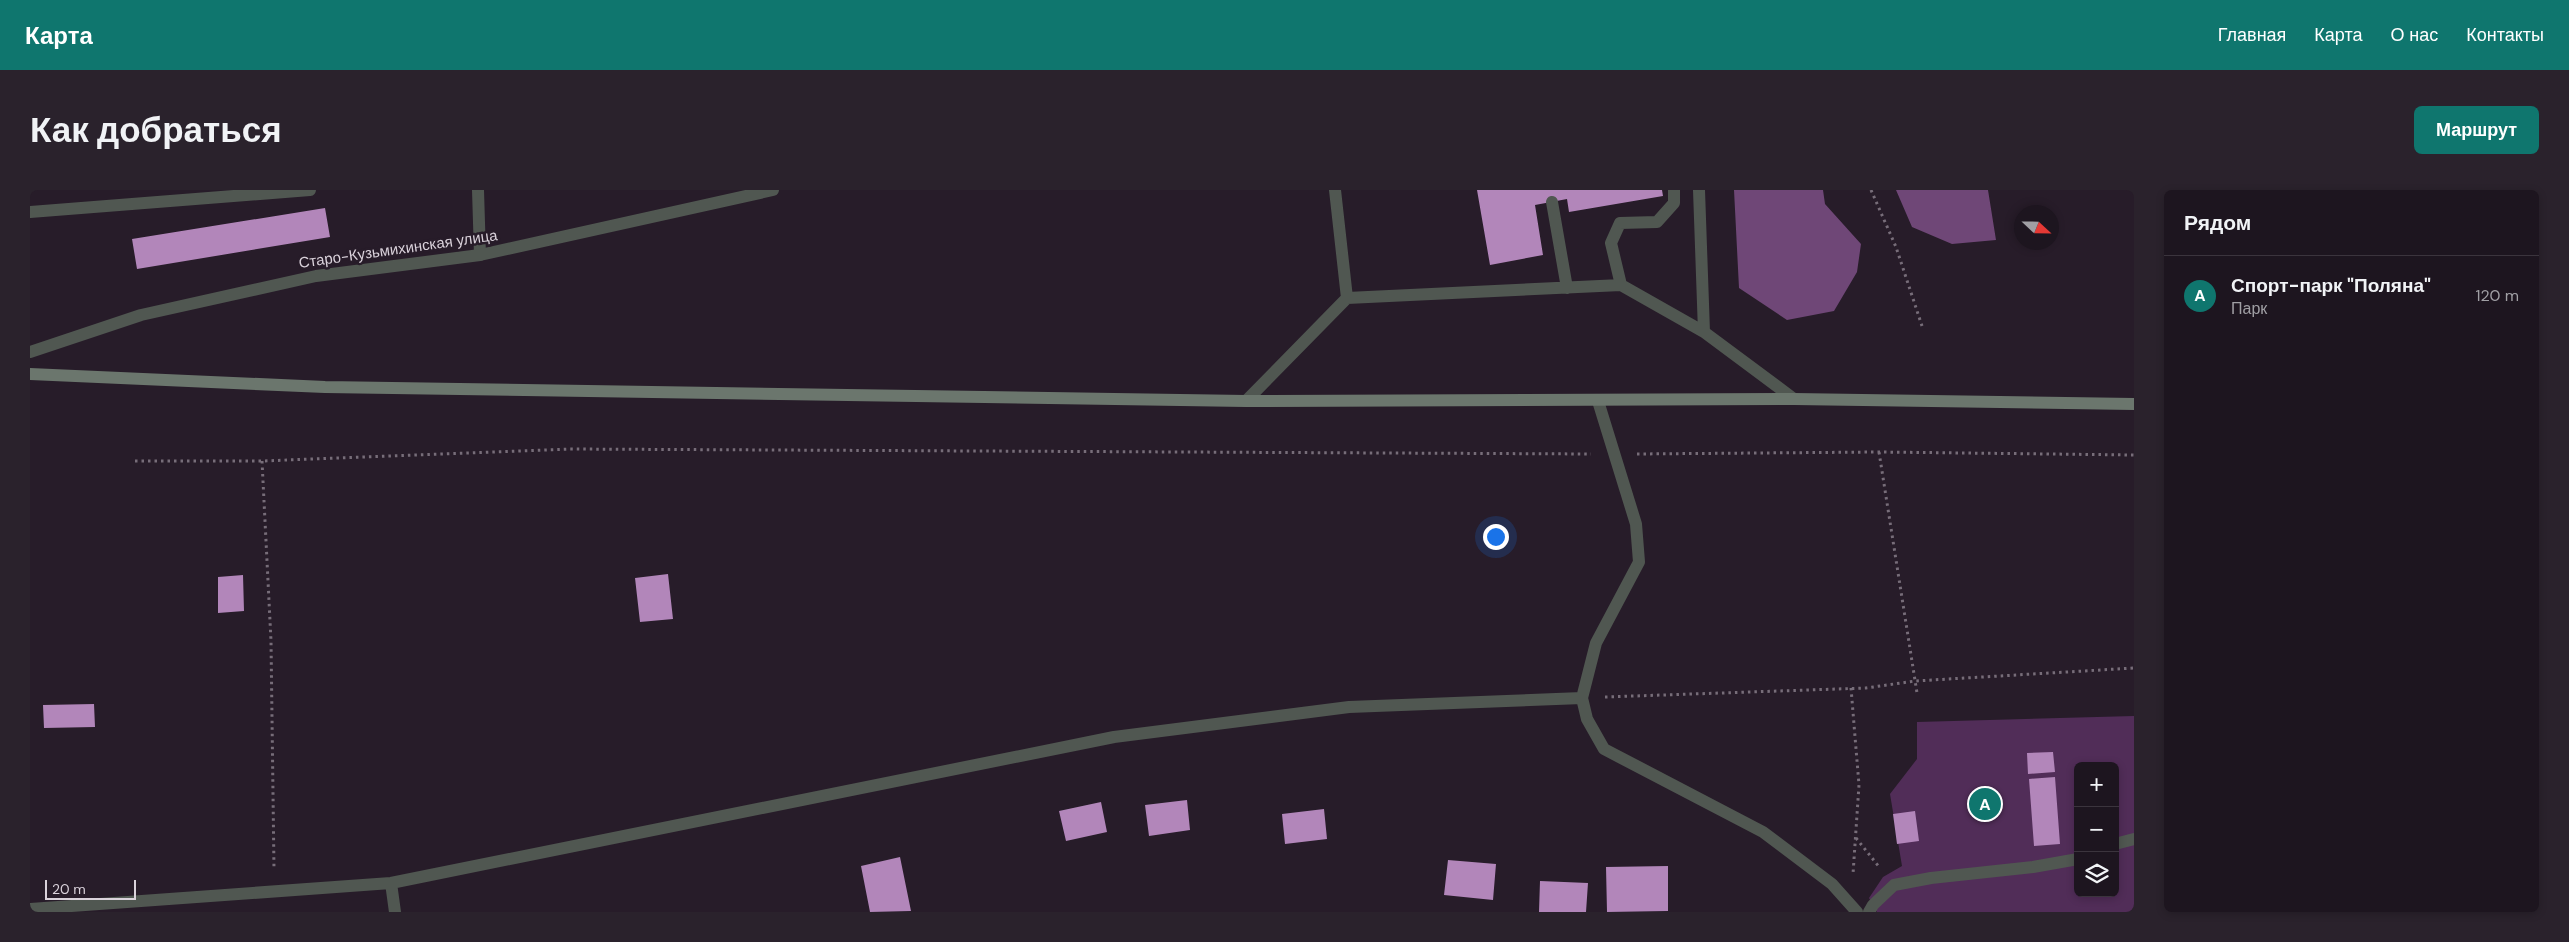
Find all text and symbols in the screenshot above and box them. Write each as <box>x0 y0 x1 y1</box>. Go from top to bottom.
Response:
text: Карта <box>25 20 93 51</box>
text: Главная <box>2218 23 2286 47</box>
text: Карта <box>2314 23 2363 47</box>
text: О нас <box>2391 23 2438 47</box>
text: Контакты <box>2466 23 2544 47</box>
button: Маршрут <box>2414 106 2539 154</box>
text: Как добраться <box>30 107 282 153</box>
north arrow <box>2014 205 2059 250</box>
text: Рядом <box>2184 209 2251 237</box>
street label: Старо-Кузьмихинская улица <box>297 225 499 273</box>
text: Спорт-парк "Поляна" <box>2231 273 2431 298</box>
text: A <box>2194 285 2206 306</box>
text: 120 m <box>2475 285 2519 306</box>
text: Парк <box>2231 298 2267 319</box>
your location <box>1483 524 1509 550</box>
map controls <box>2074 762 2119 897</box>
button: + <box>2074 762 2119 807</box>
pin: A <box>1969 785 2001 823</box>
button: − <box>2074 807 2119 852</box>
button: layers <box>2074 852 2119 897</box>
scale bar <box>45 877 136 900</box>
text: 20 m <box>52 880 86 898</box>

